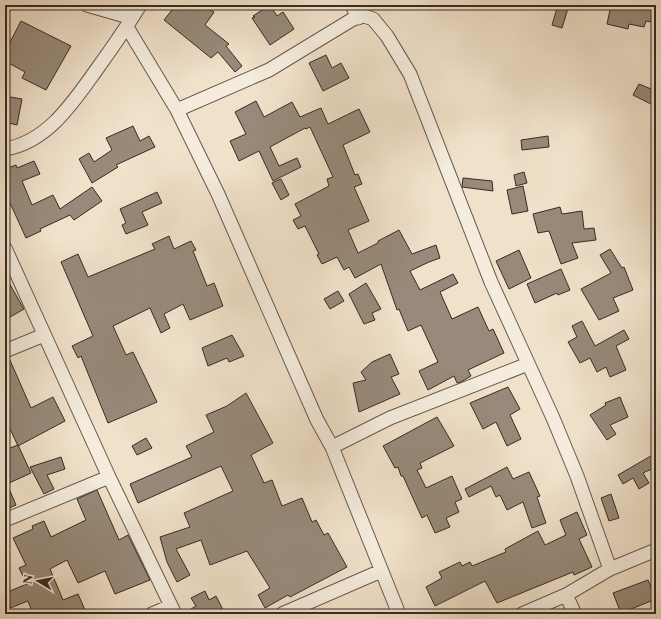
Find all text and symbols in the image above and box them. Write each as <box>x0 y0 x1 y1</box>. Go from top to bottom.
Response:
north arrow <box>18 561 58 601</box>
text: N <box>20 573 36 585</box>

